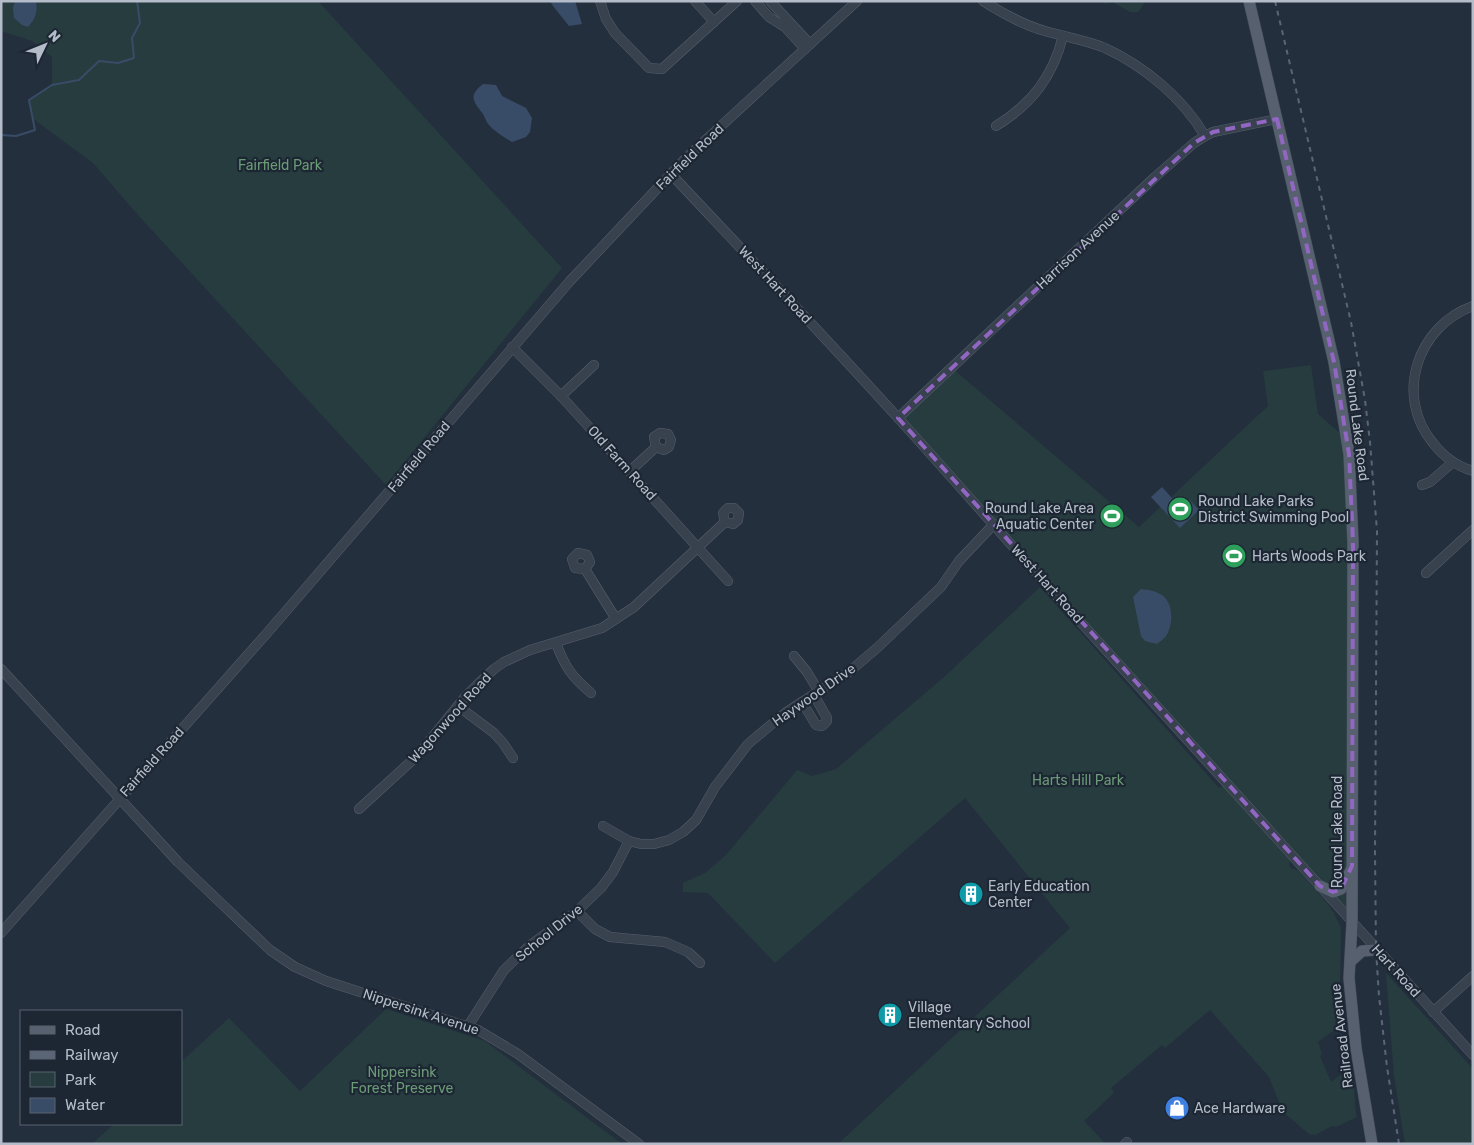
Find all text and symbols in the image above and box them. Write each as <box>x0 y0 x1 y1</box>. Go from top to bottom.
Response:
north arrow <box>20 20 70 70</box>
text: N <box>44 27 64 46</box>
street label: Fairfield Road <box>652 120 728 194</box>
park label: Fairfield Park <box>238 157 323 174</box>
street label: Harrison Avenue <box>1033 207 1123 293</box>
street label: West Hart Road <box>735 243 815 327</box>
street label: Round Lake Road <box>1342 368 1372 482</box>
street label: Fairfield Road <box>384 418 454 496</box>
street label: Old Farm Road <box>584 422 660 504</box>
place label: Round Lake Parks District Swimming Pool <box>1198 493 1349 526</box>
sports icon: Round Lake Parks District Swimming Pool <box>1167 496 1193 522</box>
place label: Round Lake Area Aquatic Center <box>985 500 1095 533</box>
sports icon: Round Lake Area Aquatic Center <box>1099 503 1125 529</box>
street label: West Hart Road <box>1007 541 1087 627</box>
sports icon: Harts Woods Park <box>1221 543 1247 569</box>
place label: Harts Woods Park <box>1252 548 1367 565</box>
street label: Haywood Drive <box>769 660 859 730</box>
street label: Wagonwood Road <box>405 669 495 767</box>
street label: Fairfield Road <box>116 724 188 800</box>
park label: Harts Hill Park <box>1032 772 1125 789</box>
street label: Round Lake Road <box>1329 776 1346 888</box>
place label: Early Education Center <box>988 878 1090 911</box>
building icon: Early Education Center <box>958 881 984 907</box>
street label: School Drive <box>512 901 586 965</box>
street label: Hart Road <box>1368 941 1424 1001</box>
street label: Railroad Avenue <box>1327 983 1357 1089</box>
street label: Nippersink Avenue <box>361 985 481 1039</box>
place label: Village Elementary School <box>908 999 1030 1032</box>
building icon: Village Elementary School <box>877 1002 903 1028</box>
legend <box>20 1010 182 1125</box>
text: Road <box>65 1021 101 1039</box>
text: Railway <box>65 1046 119 1064</box>
park label: Nippersink Forest Preserve <box>351 1064 454 1097</box>
text: Park <box>65 1071 96 1089</box>
shop icon: Ace Hardware <box>1164 1095 1190 1121</box>
text: Water <box>65 1096 105 1114</box>
place label: Ace Hardware <box>1194 1100 1285 1117</box>

